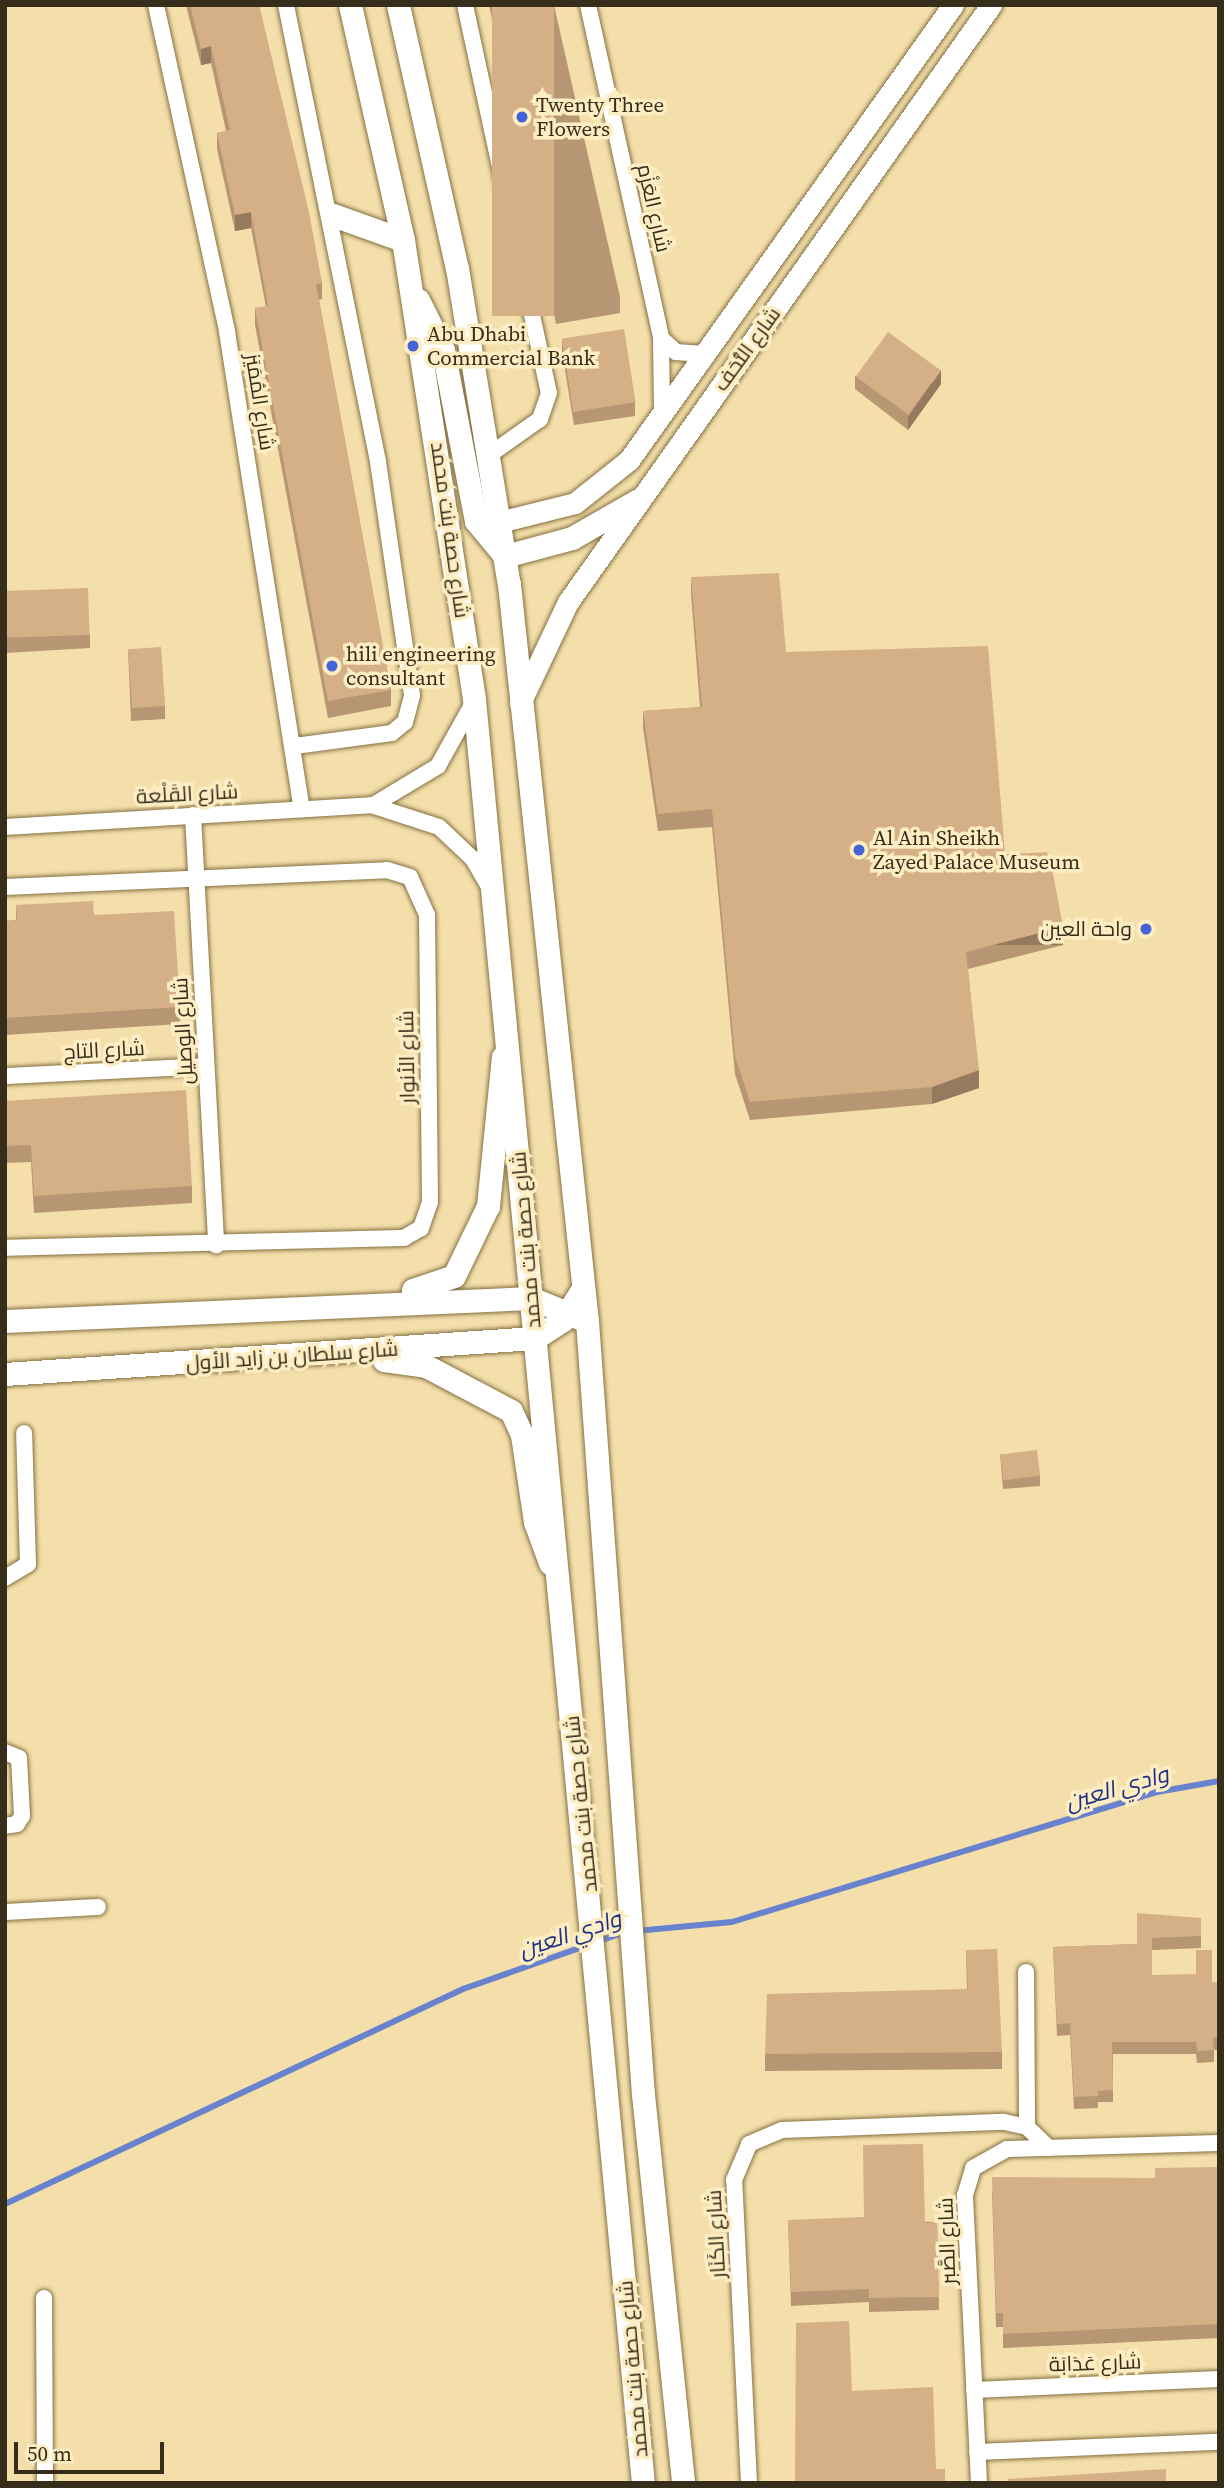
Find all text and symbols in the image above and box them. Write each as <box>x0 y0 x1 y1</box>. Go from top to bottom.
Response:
place label: Twenty Three Flowers <box>536 92 665 142</box>
marker: Twenty Three Flowers <box>514 109 530 125</box>
street label: شارع العَزْم <box>632 161 676 255</box>
street label: شارع التُّحَف <box>708 302 786 396</box>
place label: Abu Dhabi Commercial Bank <box>427 321 595 371</box>
marker: Abu Dhabi Commercial Bank <box>405 338 421 354</box>
street label: شارع المُمَيَز <box>240 352 280 452</box>
street label: شارع حصة بنت محمد <box>425 440 475 620</box>
place label: hili engineering consultant <box>346 641 496 691</box>
marker: hili engineering consultant <box>324 658 340 674</box>
street label: شارع القَلْعة <box>135 779 239 809</box>
place label: Al Ain Sheikh Zayed Palace Museum <box>873 825 1080 875</box>
marker: Al Ain Sheikh Zayed Palace Museum <box>851 842 867 858</box>
place label: واحة العين <box>1041 916 1132 942</box>
marker: واحة العين <box>1138 921 1154 937</box>
street label: شارع الوصيل <box>168 977 198 1085</box>
street label: شارع الأنوار <box>394 1010 420 1104</box>
street label: شارع التاج <box>63 1035 145 1065</box>
street label: شارع حصة بنت محمد <box>506 1150 546 1330</box>
street label: شارع سلطان بن زايد الأول <box>185 1336 399 1376</box>
street label: شارع حصة بنت محمد <box>559 1714 603 1894</box>
water label: وادي العين <box>1062 1760 1172 1816</box>
water label: وادي العين <box>515 1905 625 1963</box>
street label: شارع الكَنَار <box>701 2189 731 2279</box>
street label: شارع الصَّبر <box>933 2197 961 2285</box>
street label: شارع حصة بنت محمد <box>613 2279 653 2459</box>
street label: شارع عَدَابَة <box>1048 2349 1142 2377</box>
scale bar <box>18 2428 168 2472</box>
text: 50 m <box>27 2439 72 2468</box>

